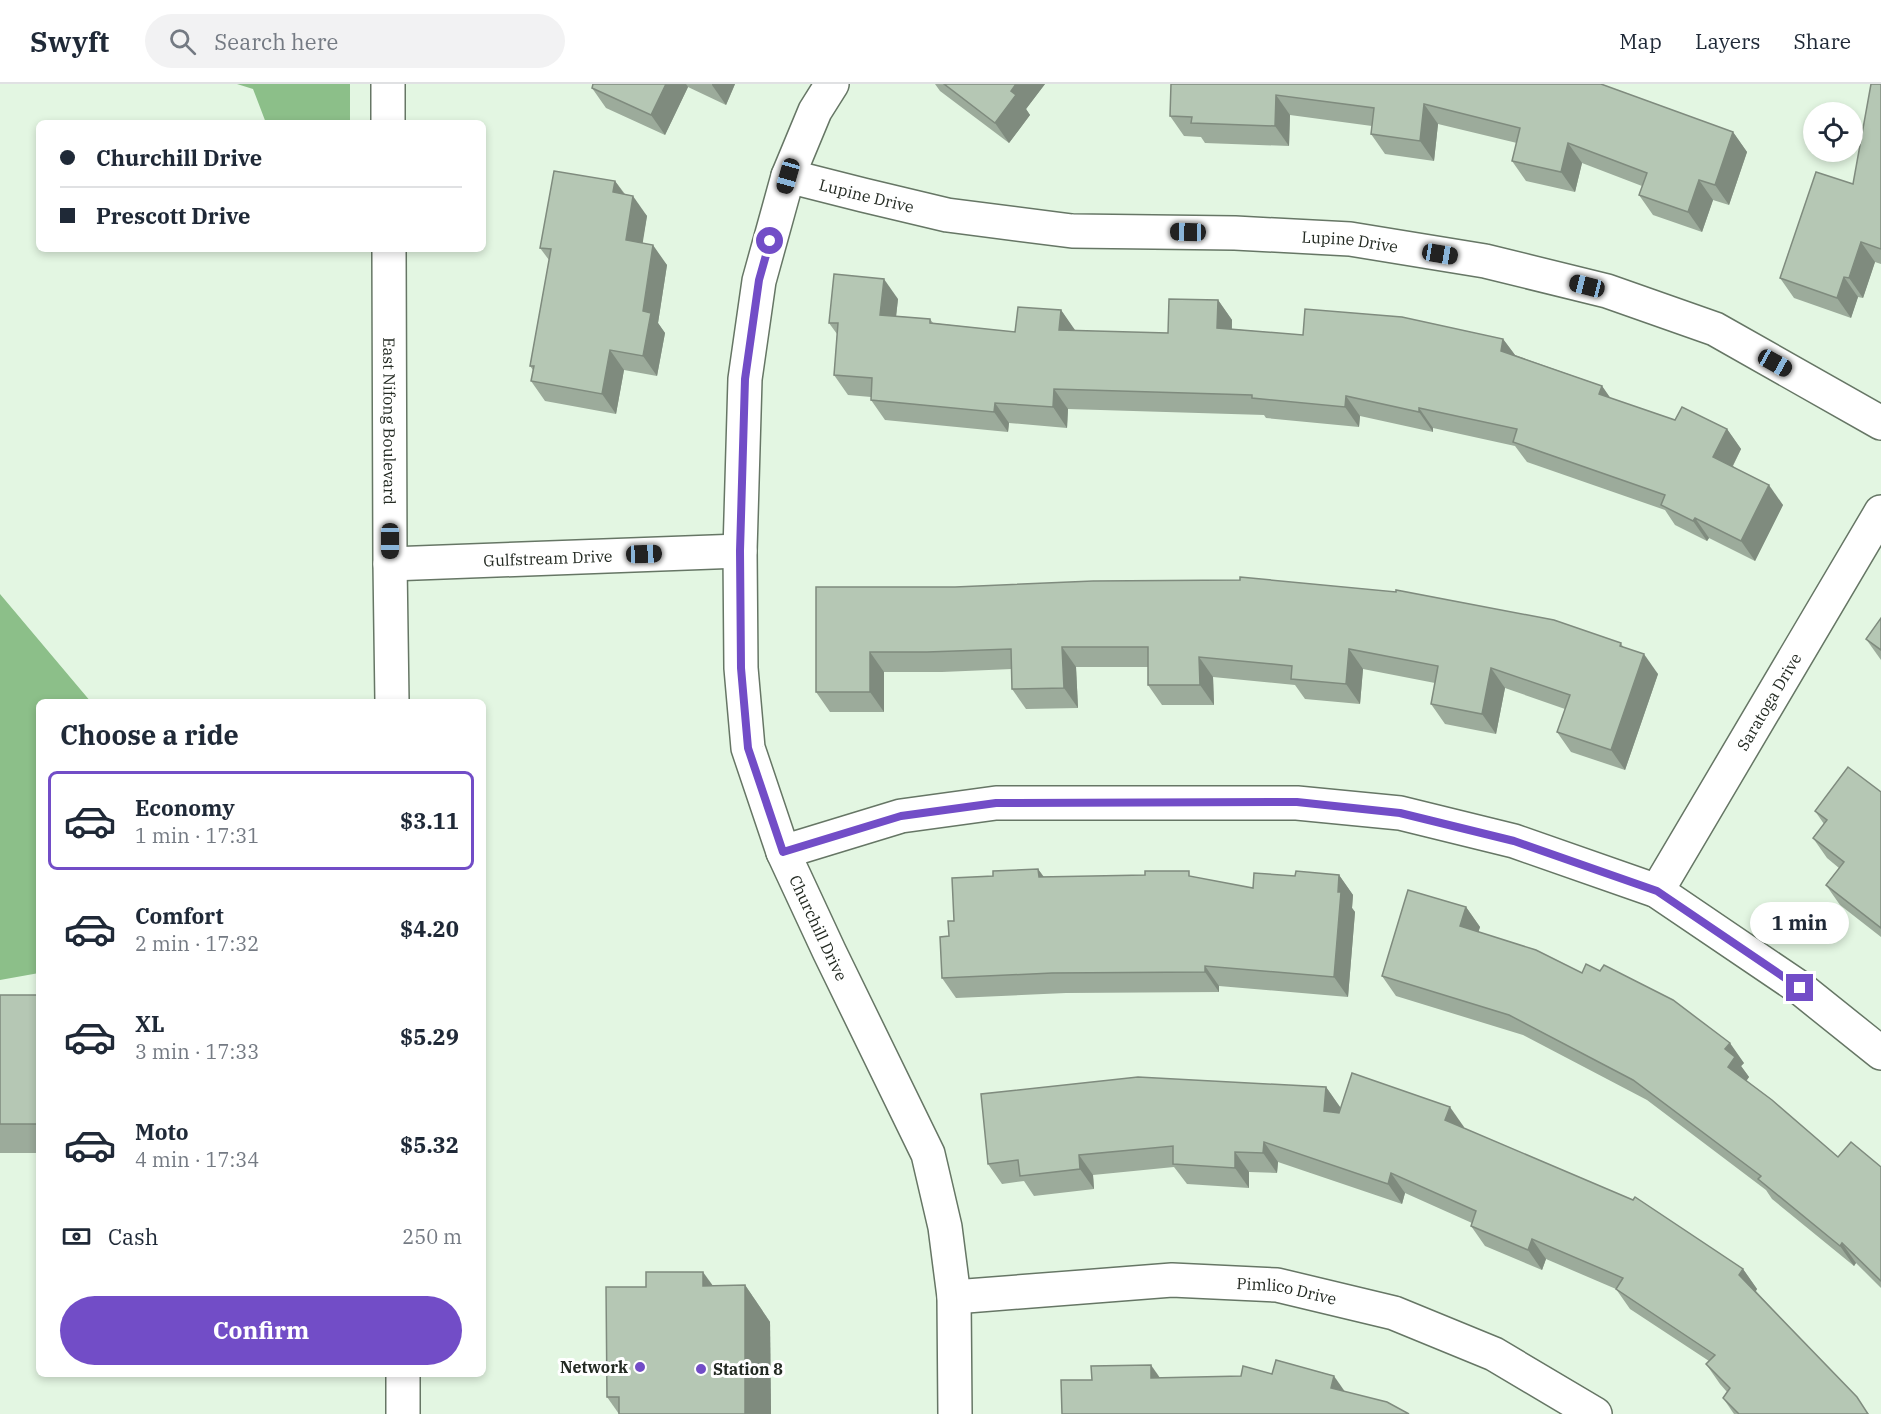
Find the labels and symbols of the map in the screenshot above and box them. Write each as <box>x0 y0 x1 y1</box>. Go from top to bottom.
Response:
car <box>774 156 802 196</box>
street label: Lupine Drive <box>817 174 916 217</box>
car <box>1170 223 1206 241</box>
street label: Lupine Drive <box>1301 226 1400 257</box>
route start <box>756 227 783 254</box>
car <box>1421 242 1459 266</box>
car <box>1567 273 1607 299</box>
street label: East Nifong Boulevard <box>379 337 400 505</box>
car <box>1755 346 1795 380</box>
car <box>381 523 399 559</box>
car <box>626 544 662 564</box>
street label: Gulfstream Drive <box>483 546 613 571</box>
street label: Saratoga Drive <box>1732 649 1806 754</box>
street label: Churchill Drive <box>785 872 852 984</box>
callout: 1 min <box>1750 901 1850 943</box>
route end <box>1786 974 1813 1001</box>
street label: Pimlico Drive <box>1236 1273 1339 1309</box>
place label: Network <box>560 1357 628 1377</box>
place label: Station 8 <box>713 1359 783 1379</box>
marker: Network <box>633 1360 647 1374</box>
marker: Station 8 <box>694 1362 708 1376</box>

